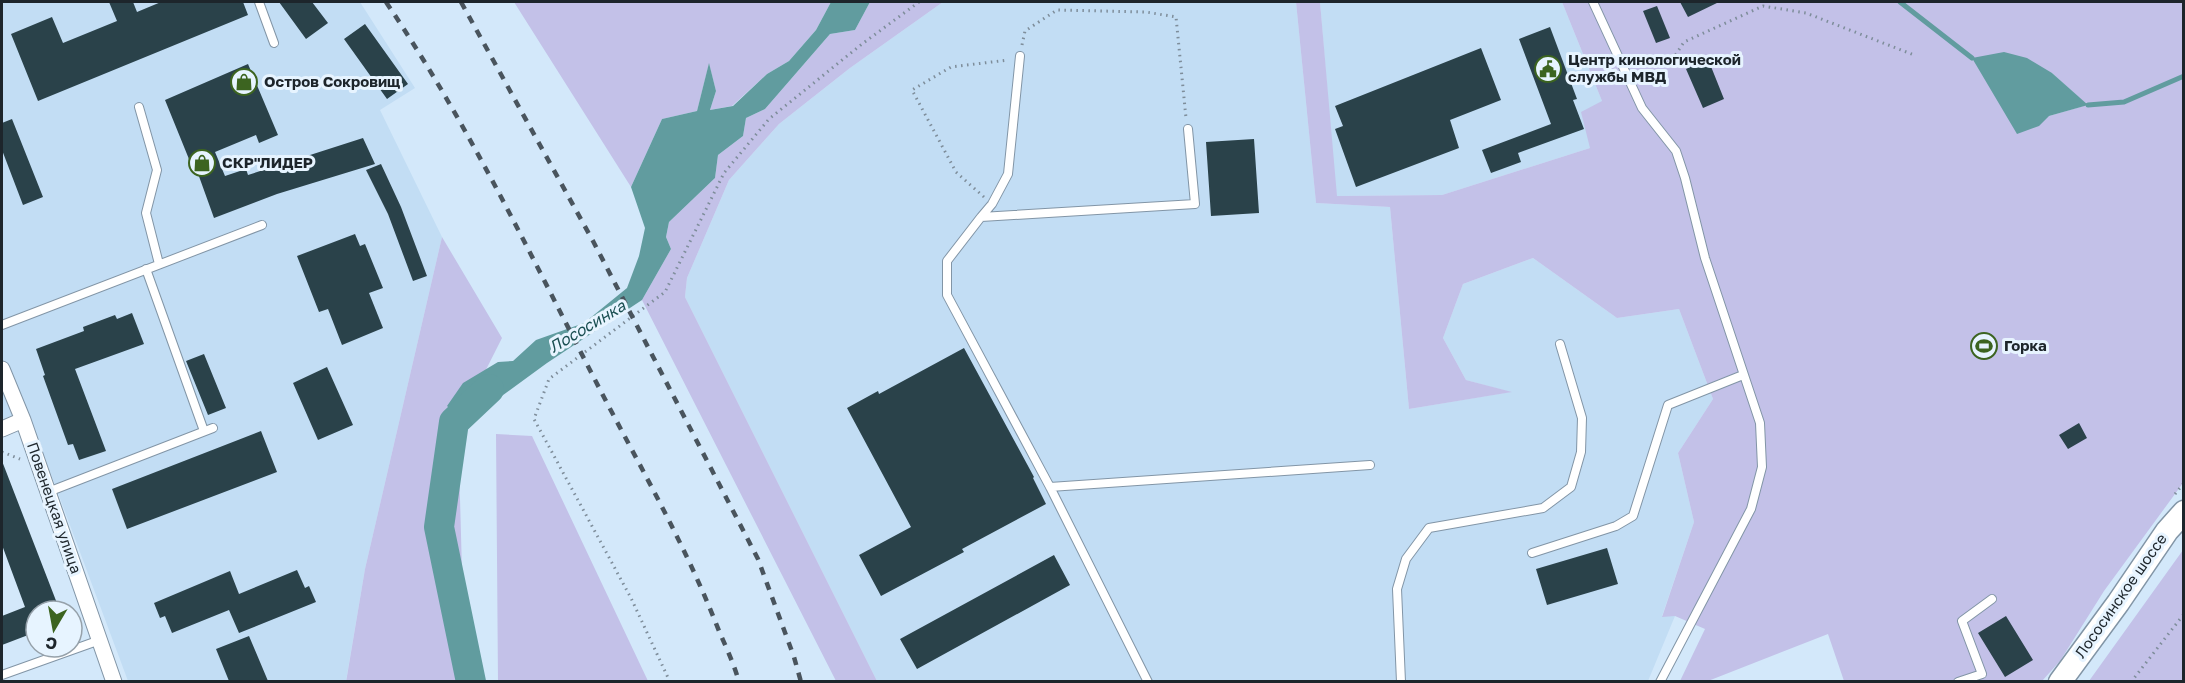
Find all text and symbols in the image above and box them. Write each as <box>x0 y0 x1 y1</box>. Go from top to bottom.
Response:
place label: Центр кинологической службы МВД <box>1568 50 1741 85</box>
public building icon: Центр кинологической службы МВД <box>1533 54 1563 84</box>
shop icon: Остров Сокровищ <box>229 67 259 97</box>
place label: Остров Сокровищ <box>264 72 400 90</box>
shop icon: СКР"ЛИДЕР <box>187 148 217 178</box>
place label: СКР"ЛИДЕР <box>222 153 313 171</box>
water label: Лососинка <box>545 295 630 357</box>
sports icon: Горка <box>1969 331 1999 361</box>
place label: Горка <box>2004 336 2047 354</box>
street label: Повенецкая улица <box>24 440 86 576</box>
street label: Лососинское шоссе <box>2070 530 2170 661</box>
north arrow <box>24 599 84 659</box>
text: С <box>44 633 59 655</box>

